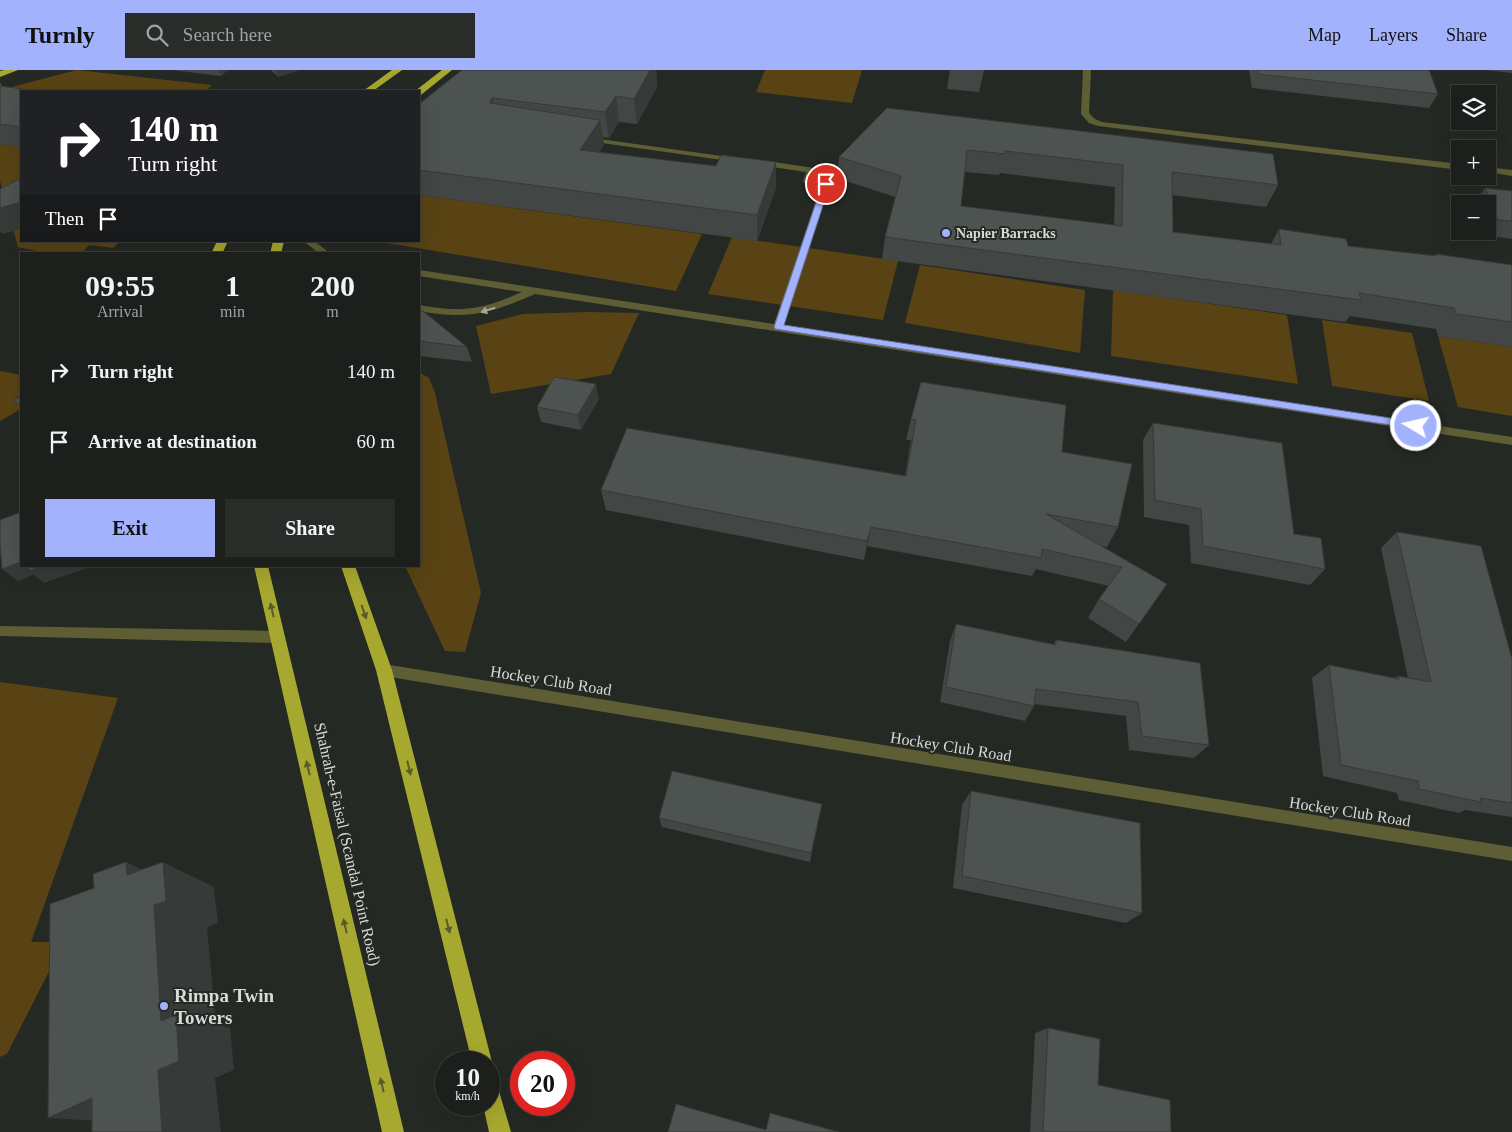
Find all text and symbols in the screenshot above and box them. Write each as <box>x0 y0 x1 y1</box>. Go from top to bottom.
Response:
search box <box>125 13 475 58</box>
icon: search <box>143 21 171 49</box>
text: Turnly <box>25 22 95 48</box>
text: Search here <box>183 24 272 45</box>
text: Map <box>1308 25 1341 45</box>
text: Layers <box>1369 25 1418 45</box>
text: Share <box>1446 25 1487 45</box>
map controls <box>1451 85 1496 240</box>
button: layers <box>1451 85 1496 130</box>
icon: right <box>45 110 110 175</box>
text: 140 m <box>128 110 218 149</box>
button: + <box>1451 140 1496 185</box>
text: Turn right <box>128 151 217 176</box>
pin <box>805 163 847 205</box>
icon: arrive <box>812 170 840 198</box>
button: − <box>1451 195 1496 240</box>
icon: arrive <box>94 205 122 233</box>
text: Then <box>45 208 84 229</box>
place label: Napier Barracks <box>956 226 1056 241</box>
marker: Napier Barracks <box>940 227 952 239</box>
text: 09:55 <box>85 269 155 302</box>
text: 1 <box>225 269 240 302</box>
text: 200 <box>310 269 355 302</box>
text: Arrival <box>97 303 143 320</box>
text: min <box>220 303 245 320</box>
text: m <box>326 303 339 320</box>
one-way arrow <box>480 306 495 314</box>
icon: right <box>45 358 73 386</box>
text: Turn right <box>88 361 173 382</box>
text: 140 m <box>347 361 395 382</box>
position arrow <box>1389 399 1441 451</box>
icon: arrive <box>45 428 73 456</box>
text: Arrive at destination <box>88 431 257 452</box>
text: 60 m <box>356 431 395 452</box>
button: Exit <box>45 499 215 557</box>
button: Share <box>225 499 395 557</box>
one-way arrow <box>267 601 275 617</box>
one-way arrow <box>361 605 368 620</box>
street label: Hockey Club Road <box>489 663 613 699</box>
street label: Shahrah-e-Faisal (Scandal Point Road) <box>310 721 384 968</box>
street label: Hockey Club Road <box>889 729 1013 765</box>
one-way arrow <box>304 760 312 776</box>
one-way arrow <box>405 761 413 776</box>
street label: Hockey Club Road <box>1288 794 1412 830</box>
one-way arrow <box>341 919 349 934</box>
one-way arrow <box>444 919 452 934</box>
place label: Rimpa Twin Towers <box>174 985 275 1028</box>
marker: Rimpa Twin Towers <box>158 1000 170 1012</box>
speed limit sign: 20 <box>510 1051 575 1116</box>
text: 10 <box>455 1064 480 1091</box>
one-way arrow <box>378 1077 386 1092</box>
text: km/h <box>455 1089 480 1103</box>

